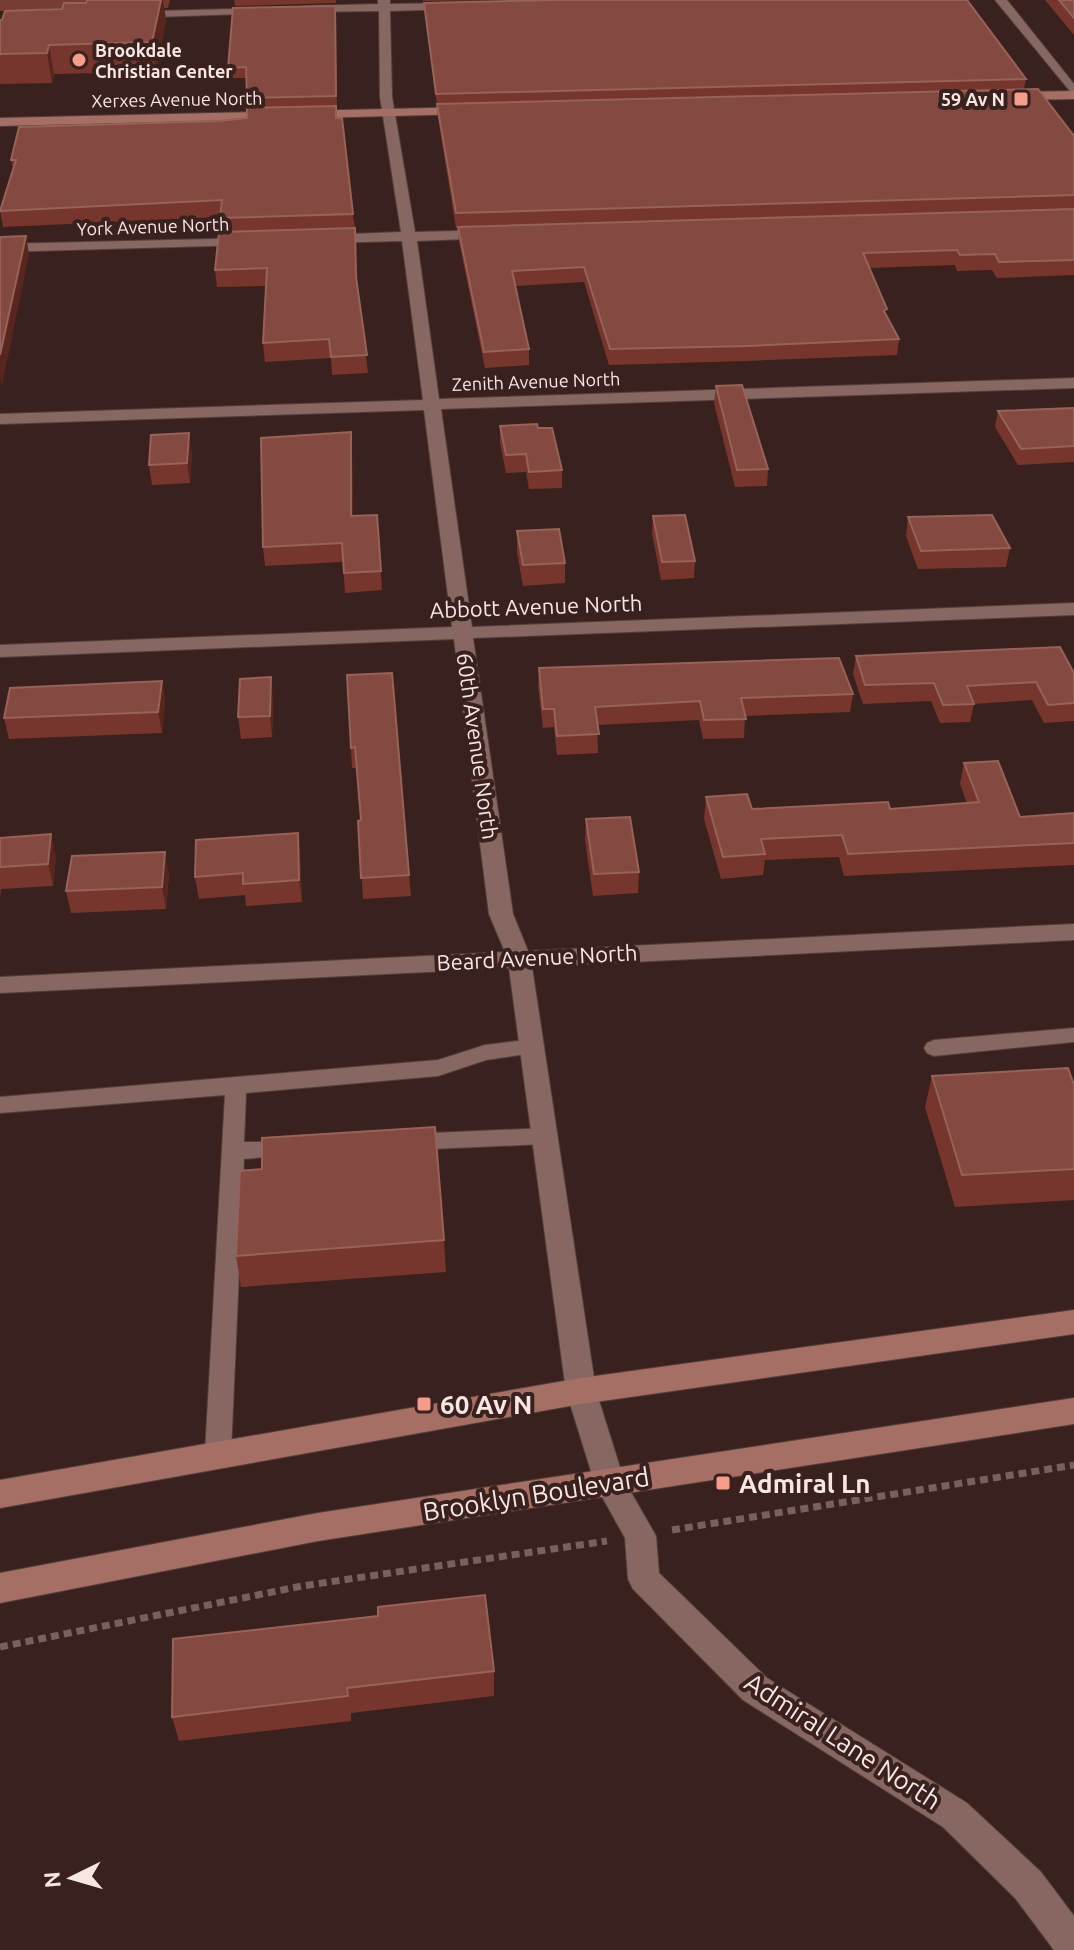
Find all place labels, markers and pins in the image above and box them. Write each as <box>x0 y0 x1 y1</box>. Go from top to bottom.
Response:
place label: Brookdale Christian Center <box>95 40 233 81</box>
marker: Brookdale Christian Center <box>70 51 88 69</box>
place label: 59 Av N <box>941 89 1005 109</box>
marker: 59 Av N <box>1012 90 1030 108</box>
place label: 60 Av N <box>440 1390 532 1419</box>
marker: 60 Av N <box>415 1395 433 1413</box>
place label: Admiral Ln <box>739 1469 870 1498</box>
marker: Admiral Ln <box>714 1474 732 1492</box>

